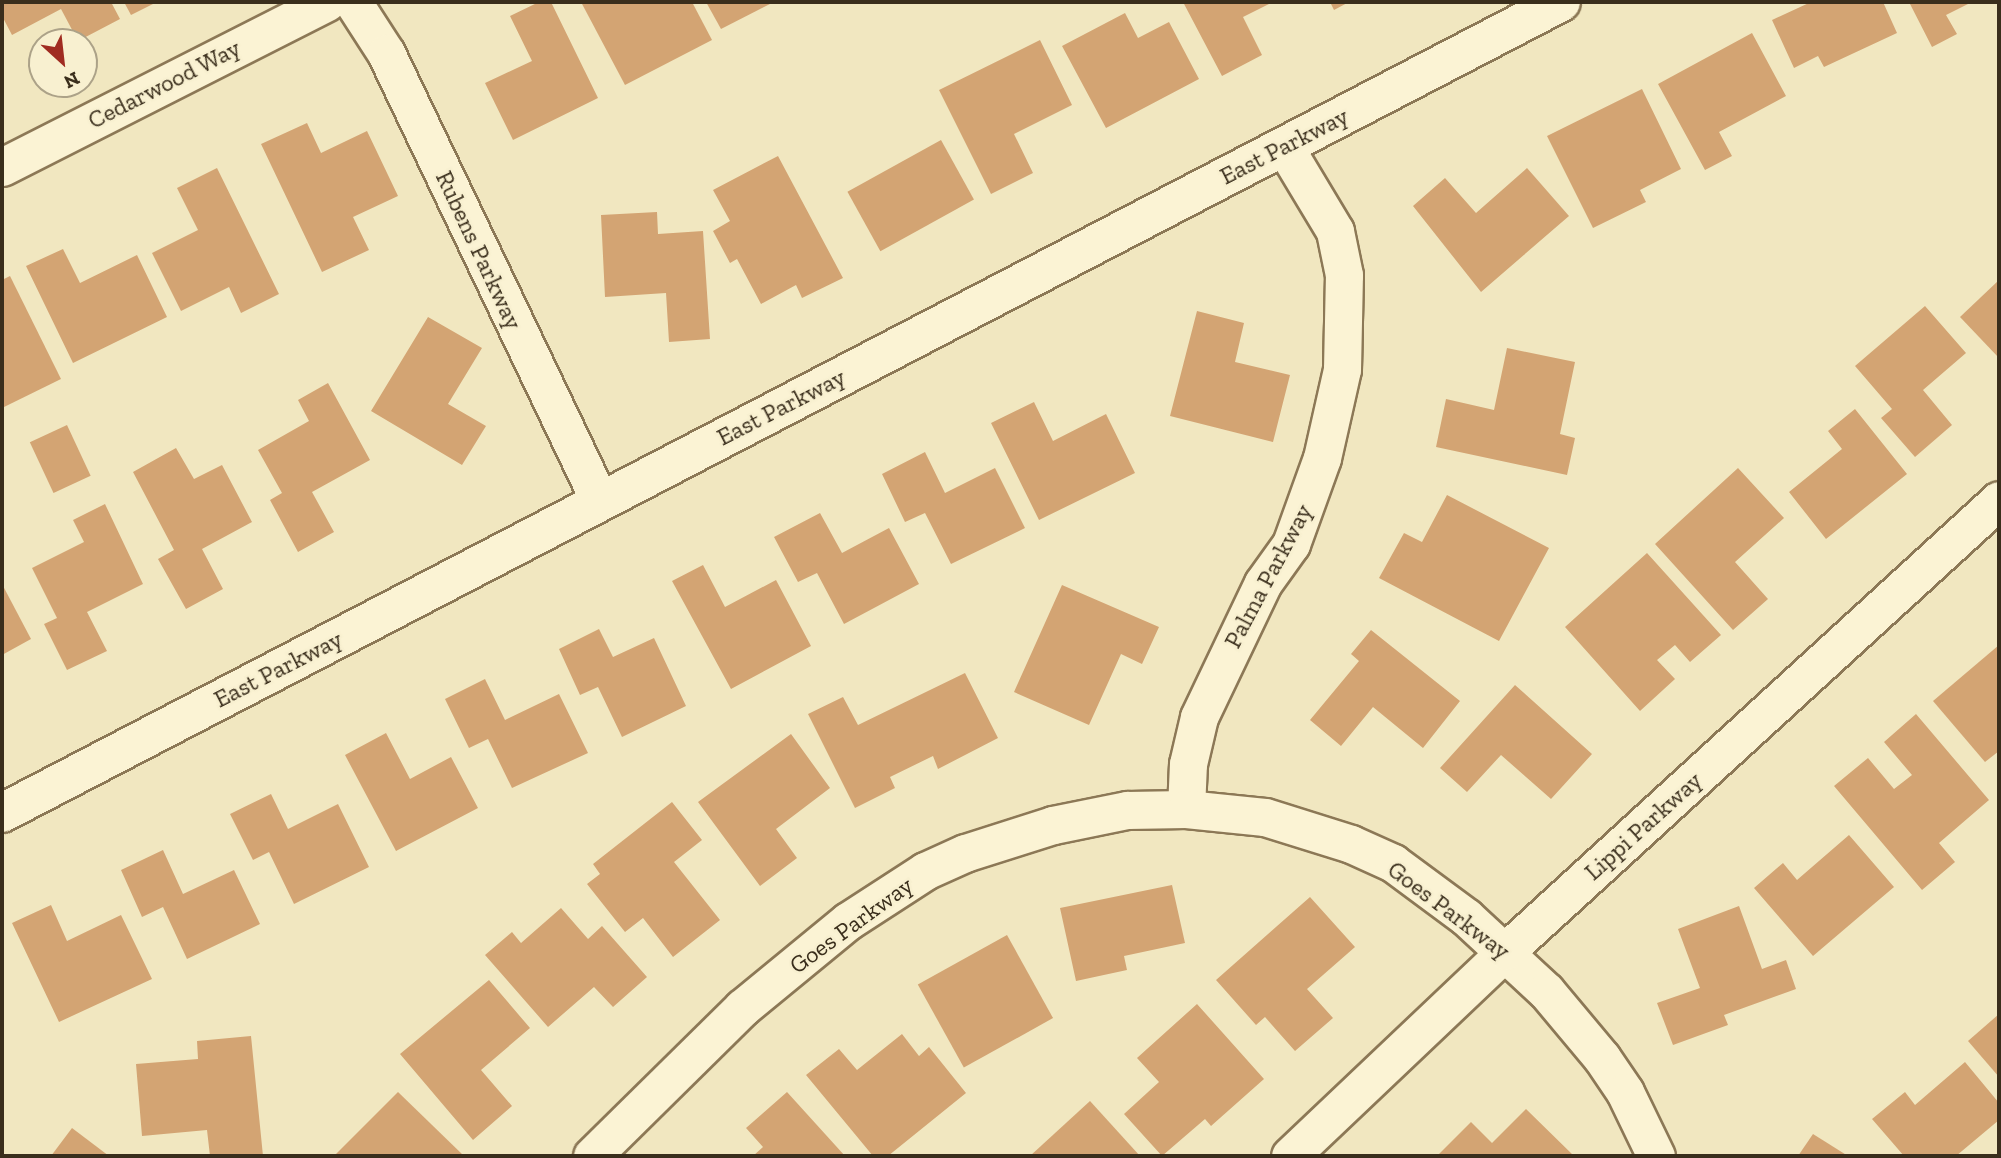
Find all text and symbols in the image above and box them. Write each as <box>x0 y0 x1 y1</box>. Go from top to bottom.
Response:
north arrow <box>28 28 98 98</box>
street label: Cedarwood Way <box>83 33 245 135</box>
text: N <box>60 67 84 94</box>
street label: East Parkway <box>1215 101 1353 191</box>
street label: Rubens Parkway <box>430 166 528 334</box>
street label: East Parkway <box>712 362 850 452</box>
street label: Palma Parkway <box>1218 499 1318 653</box>
street label: East Parkway <box>209 624 347 714</box>
street label: Lippi Parkway <box>1578 766 1708 886</box>
street label: Goes Parkway <box>1382 855 1516 965</box>
street label: Goes Parkway <box>784 871 918 979</box>

